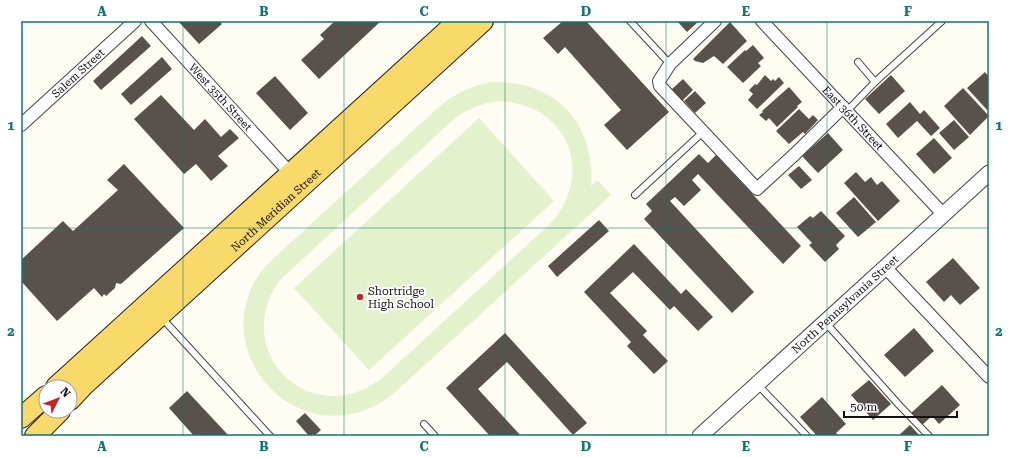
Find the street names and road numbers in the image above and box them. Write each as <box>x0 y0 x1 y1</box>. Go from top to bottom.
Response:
street label: Salem Street <box>49 46 107 100</box>
street label: West 35th Street <box>186 61 255 133</box>
street label: East 36th Street <box>820 83 886 153</box>
street label: North Meridian Street <box>228 166 323 254</box>
street label: North Pennsylvania Street <box>789 252 901 356</box>

